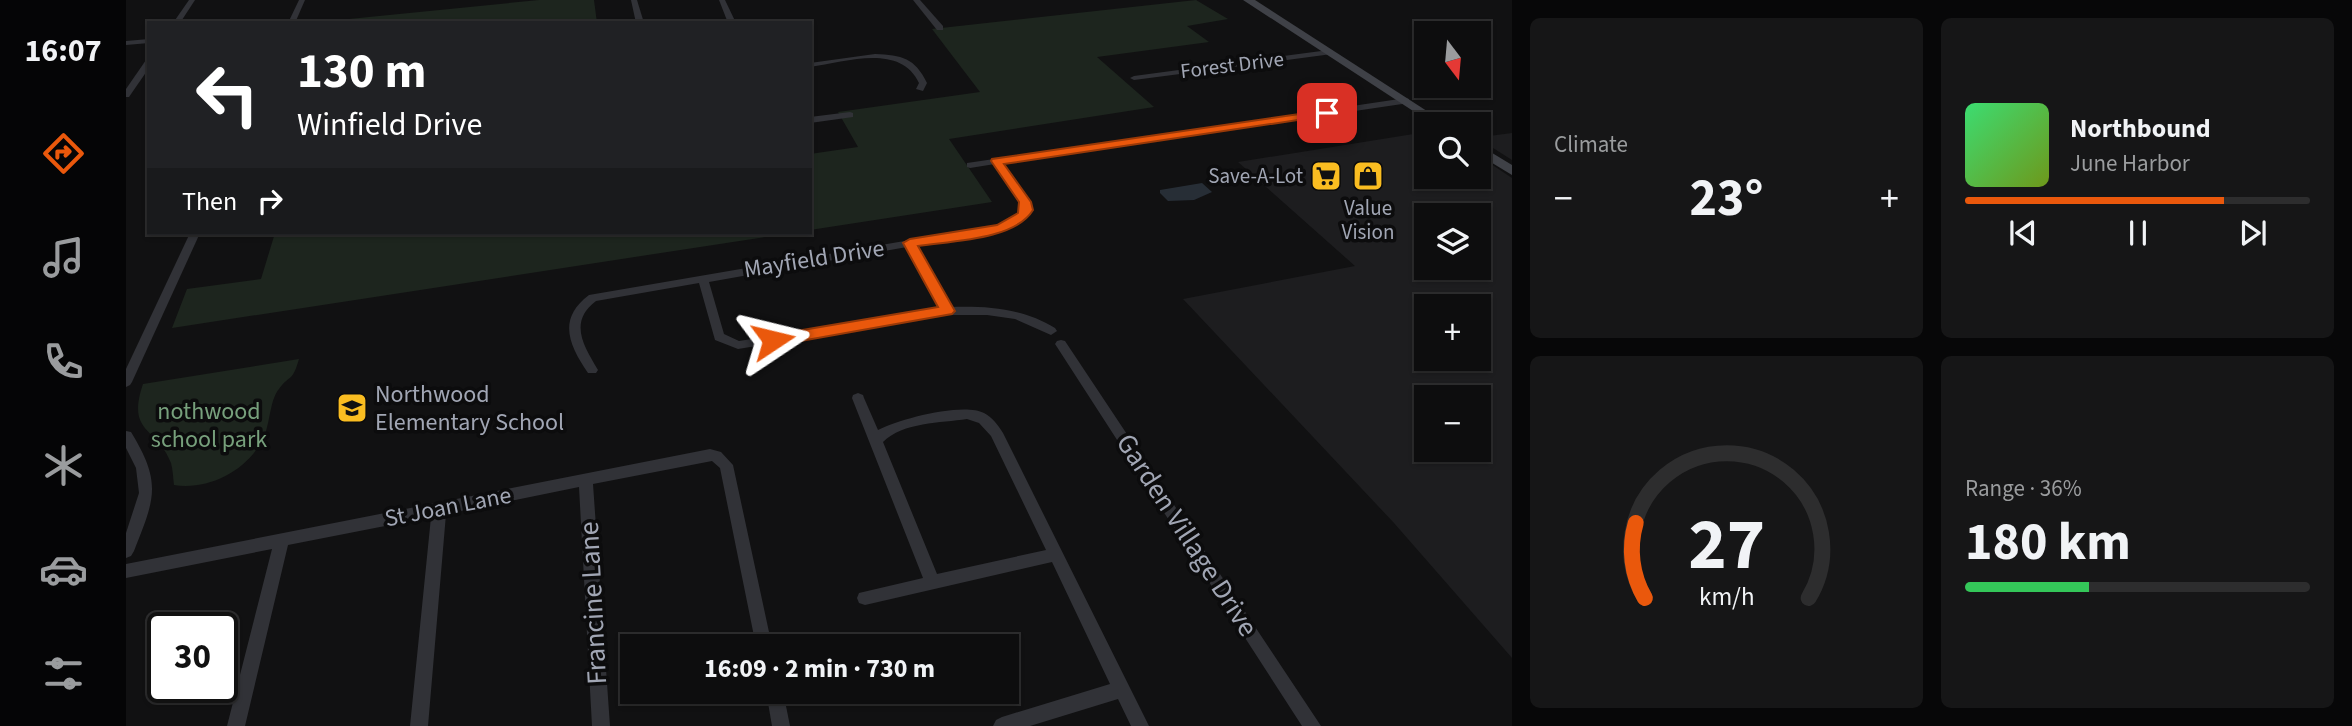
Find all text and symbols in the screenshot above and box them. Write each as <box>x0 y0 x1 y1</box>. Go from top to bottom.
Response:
north arrow <box>1414 21 1491 98</box>
map controls <box>1414 21 1491 462</box>
text: 16:07 <box>24 28 102 74</box>
text: 130 m <box>297 37 426 107</box>
street label: Forest Drive <box>1178 44 1286 86</box>
icon: left <box>182 49 273 140</box>
pin <box>1297 83 1357 143</box>
icon: arrive <box>1308 94 1346 132</box>
text: Winfield Drive <box>297 102 482 148</box>
text: Northbound <box>2070 110 2211 147</box>
button: search <box>1414 112 1491 189</box>
text: Climate <box>1554 128 1628 161</box>
icon: directions <box>39 129 88 178</box>
text: June Harbor <box>2070 147 2190 180</box>
supermarket icon: Save-A-Lot <box>1309 159 1343 193</box>
shop icon: Value Vision <box>1351 159 1385 193</box>
place label: Save-A-Lot <box>1208 161 1303 191</box>
text: 23° <box>1690 162 1763 236</box>
text: − <box>1554 172 1573 226</box>
text: + <box>1880 172 1899 226</box>
icon: right <box>251 182 289 220</box>
text: Then <box>182 183 237 220</box>
place label: Value Vision <box>1342 193 1394 247</box>
button: layers <box>1414 203 1491 280</box>
icon: previous <box>2004 214 2042 252</box>
icon: pause <box>2119 214 2157 252</box>
icon: next <box>2234 214 2272 252</box>
street label: Mayfield Drive <box>741 231 887 287</box>
icon: music <box>39 233 88 282</box>
button: + <box>1414 294 1491 371</box>
position arrow <box>736 303 810 377</box>
icon: phone <box>39 337 88 386</box>
place label: Northwood Elementary School <box>375 377 564 440</box>
button: − <box>1414 385 1491 462</box>
school or university icon: Northwood Elementary School <box>335 391 369 425</box>
park label: nothwood school park <box>151 394 267 457</box>
street label: Garden Village Drive <box>1106 426 1268 644</box>
icon: climate <box>39 441 88 490</box>
text: Range · 36% <box>1965 472 2082 505</box>
street label: St Joan Lane <box>382 478 514 536</box>
text: 27 <box>1688 493 1765 597</box>
text: 180 km <box>1965 506 2131 580</box>
street label: Francine Lane <box>569 520 617 686</box>
icon: car <box>39 545 88 594</box>
text: km/h <box>1699 579 1754 615</box>
speed limit sign: 30 <box>147 612 238 703</box>
icon: filters <box>39 649 88 698</box>
text: 16:09 · 2 min · 730 m <box>704 650 935 687</box>

